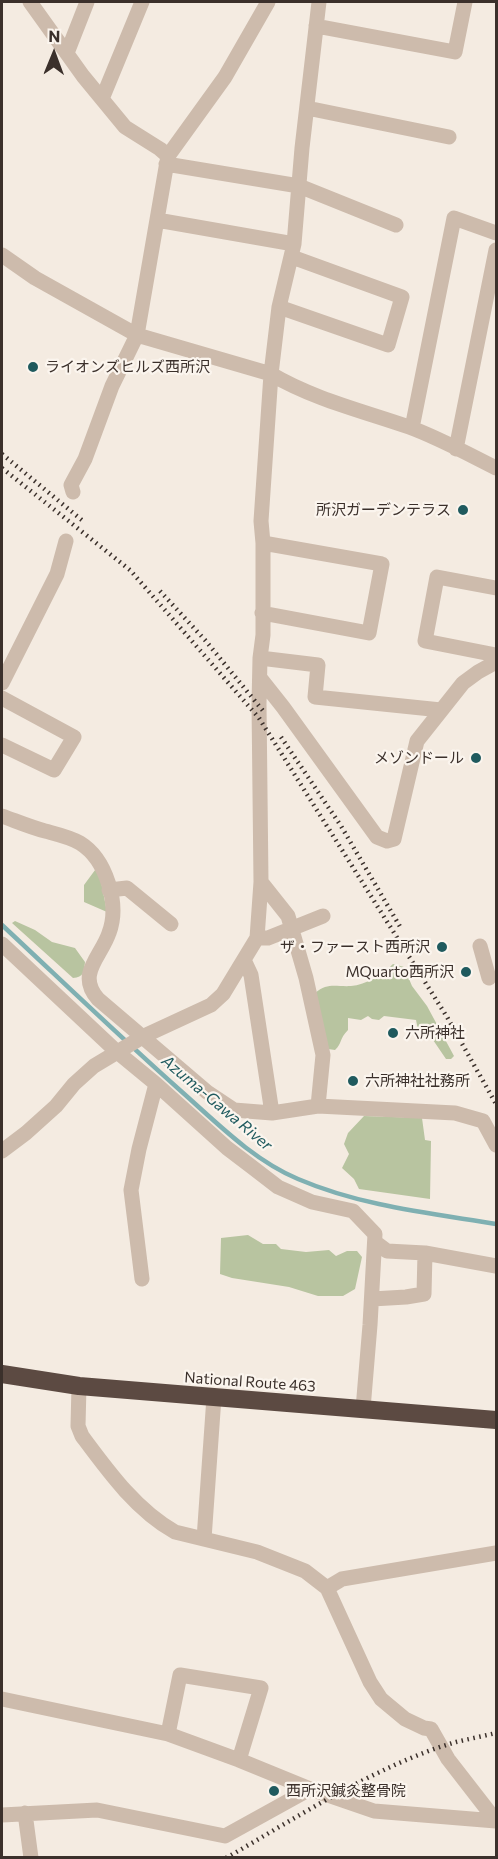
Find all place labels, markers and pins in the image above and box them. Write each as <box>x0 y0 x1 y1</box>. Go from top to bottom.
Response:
place label: ライオンズヒルズ西所沢 <box>45 358 210 376</box>
marker: ライオンズヒルズ西所沢 <box>26 360 40 374</box>
place label: 所沢ガーデンテラス <box>316 501 451 519</box>
marker: 所沢ガーデンテラス <box>456 503 470 517</box>
place label: メゾンドール <box>374 749 464 767</box>
marker: メゾンドール <box>469 751 483 765</box>
place label: ザ・ファースト西所沢 <box>280 938 430 956</box>
marker: ザ・ファースト西所沢 <box>435 940 449 954</box>
place label: MQuarto西所沢 <box>345 963 454 981</box>
marker: MQuarto西所沢 <box>459 965 473 979</box>
place label: 六所神社 <box>405 1024 465 1042</box>
marker: 六所神社 <box>386 1026 400 1040</box>
place label: 六所神社社務所 <box>365 1072 470 1090</box>
marker: 六所神社社務所 <box>346 1074 360 1088</box>
place label: 西所沢鍼灸整骨院 <box>286 1782 406 1800</box>
marker: 西所沢鍼灸整骨院 <box>267 1784 281 1798</box>

